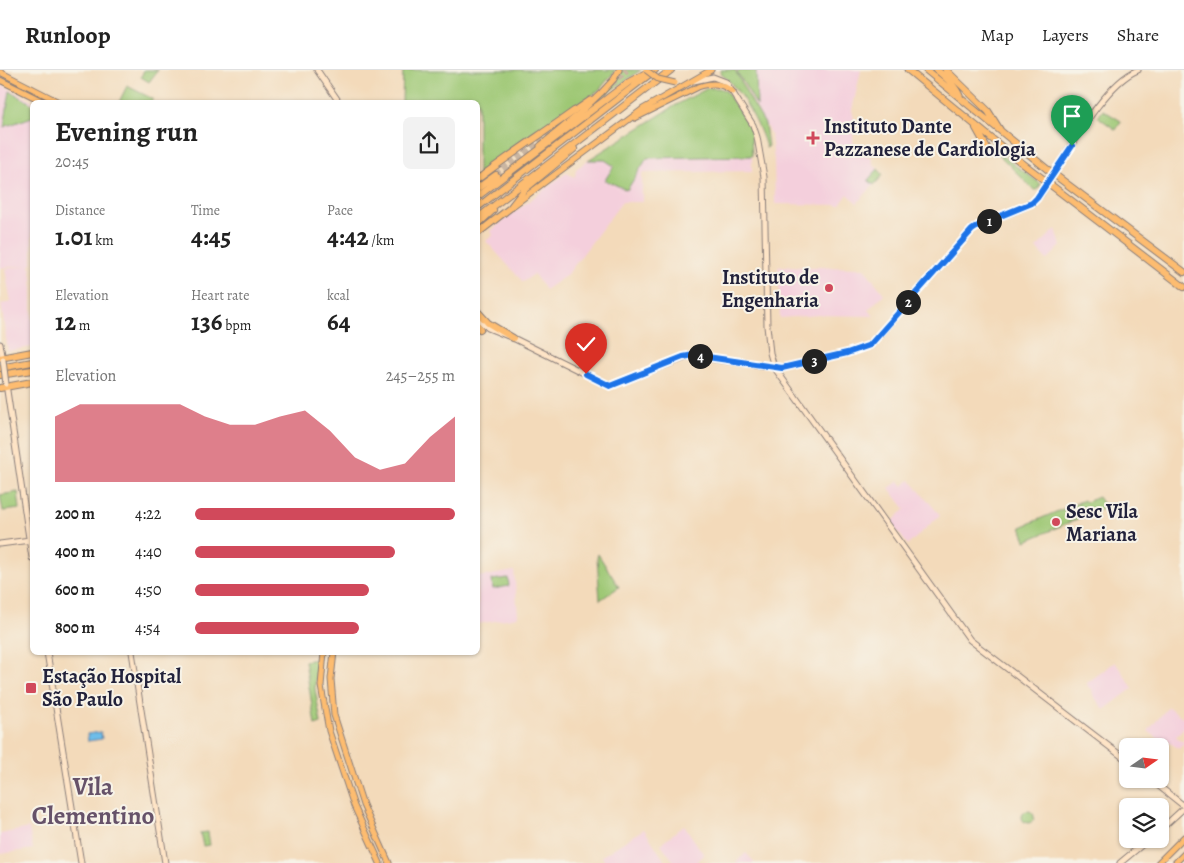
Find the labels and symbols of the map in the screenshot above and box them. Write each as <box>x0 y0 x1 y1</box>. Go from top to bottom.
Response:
pin <box>1051 95 1093 146</box>
place label: Instituto Dante Pazzanese de Cardiologia <box>824 113 1036 163</box>
marker: Instituto Dante Pazzanese de Cardiologia <box>806 131 820 145</box>
pin: 1 <box>976 208 1002 234</box>
place label: Instituto de Engenharia <box>721 264 819 314</box>
marker: Instituto de Engenharia <box>823 282 835 294</box>
pin: 2 <box>896 290 920 314</box>
pin <box>565 323 607 374</box>
pin: 4 <box>688 344 712 368</box>
pin: 3 <box>802 348 826 374</box>
place label: Sesc Vila Mariana <box>1066 498 1139 548</box>
marker: Sesc Vila Mariana <box>1050 516 1062 528</box>
place label: Estação Hospital São Paulo <box>42 663 182 713</box>
marker: Estação Hospital São Paulo <box>24 681 38 695</box>
north arrow <box>1119 738 1169 788</box>
district label: Vila Clementino <box>32 770 154 833</box>

